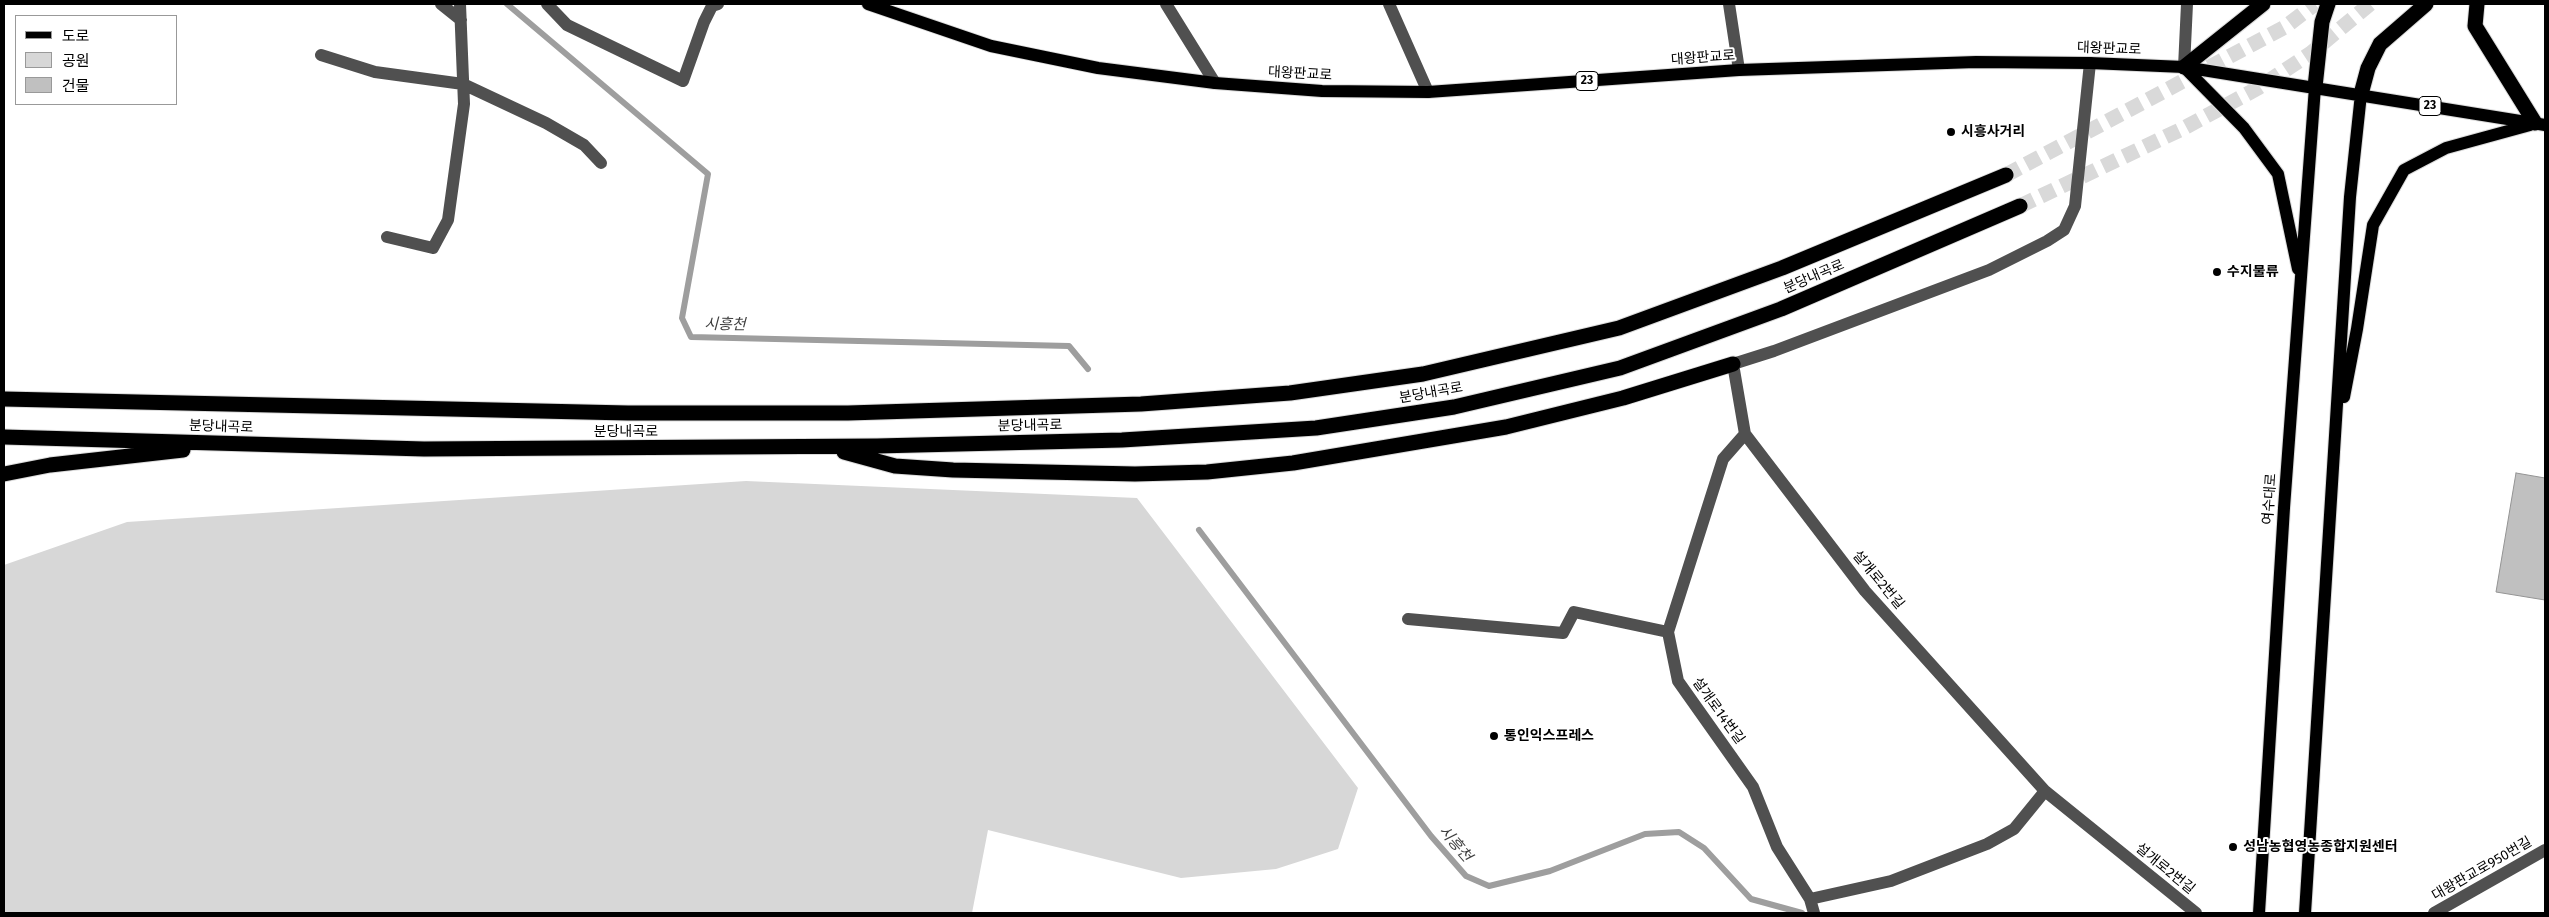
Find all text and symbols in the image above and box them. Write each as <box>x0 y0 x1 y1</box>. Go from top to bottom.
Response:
legend <box>15 15 178 105</box>
text: 도로 <box>62 27 90 45</box>
street label: 대왕판교로 <box>2077 39 2141 59</box>
street label: 대왕판교로 <box>1670 47 1736 69</box>
text: 공원 <box>62 52 90 70</box>
street label: 대왕판교로 <box>1267 64 1333 84</box>
road number: 23 <box>1576 72 1598 90</box>
text: 건물 <box>62 77 90 95</box>
road number: 23 <box>2419 96 2441 115</box>
place label: 시흥사거리 <box>1961 124 2025 140</box>
marker: 시흥사거리 <box>1945 126 1957 138</box>
street label: 분당내곡로 <box>1781 257 1847 297</box>
place label: 수지물류 <box>2227 264 2279 280</box>
marker: 수지물류 <box>2211 266 2223 278</box>
water label: 시흥천 <box>704 316 746 334</box>
street label: 분당내곡로 <box>1398 379 1464 407</box>
street label: 분당내곡로 <box>189 417 253 437</box>
street label: 분당내곡로 <box>998 417 1062 435</box>
street label: 분당내곡로 <box>594 424 658 440</box>
street label: 여수대로 <box>2260 473 2280 525</box>
street label: 설개로2번길 <box>1849 547 1907 613</box>
street label: 설개로14번길 <box>1688 675 1748 747</box>
place label: 통인익스프레스 <box>1504 728 1594 744</box>
marker: 통인익스프레스 <box>1488 730 1500 742</box>
water label: 시흥천 <box>1435 822 1475 866</box>
street label: 대왕판교로950번길 <box>2429 834 2535 904</box>
place label: 성남농협영농종합지원센터 <box>2243 839 2398 855</box>
street label: 설개로2번길 <box>2132 840 2198 898</box>
marker: 성남농협영농종합지원센터 <box>2227 841 2239 853</box>

